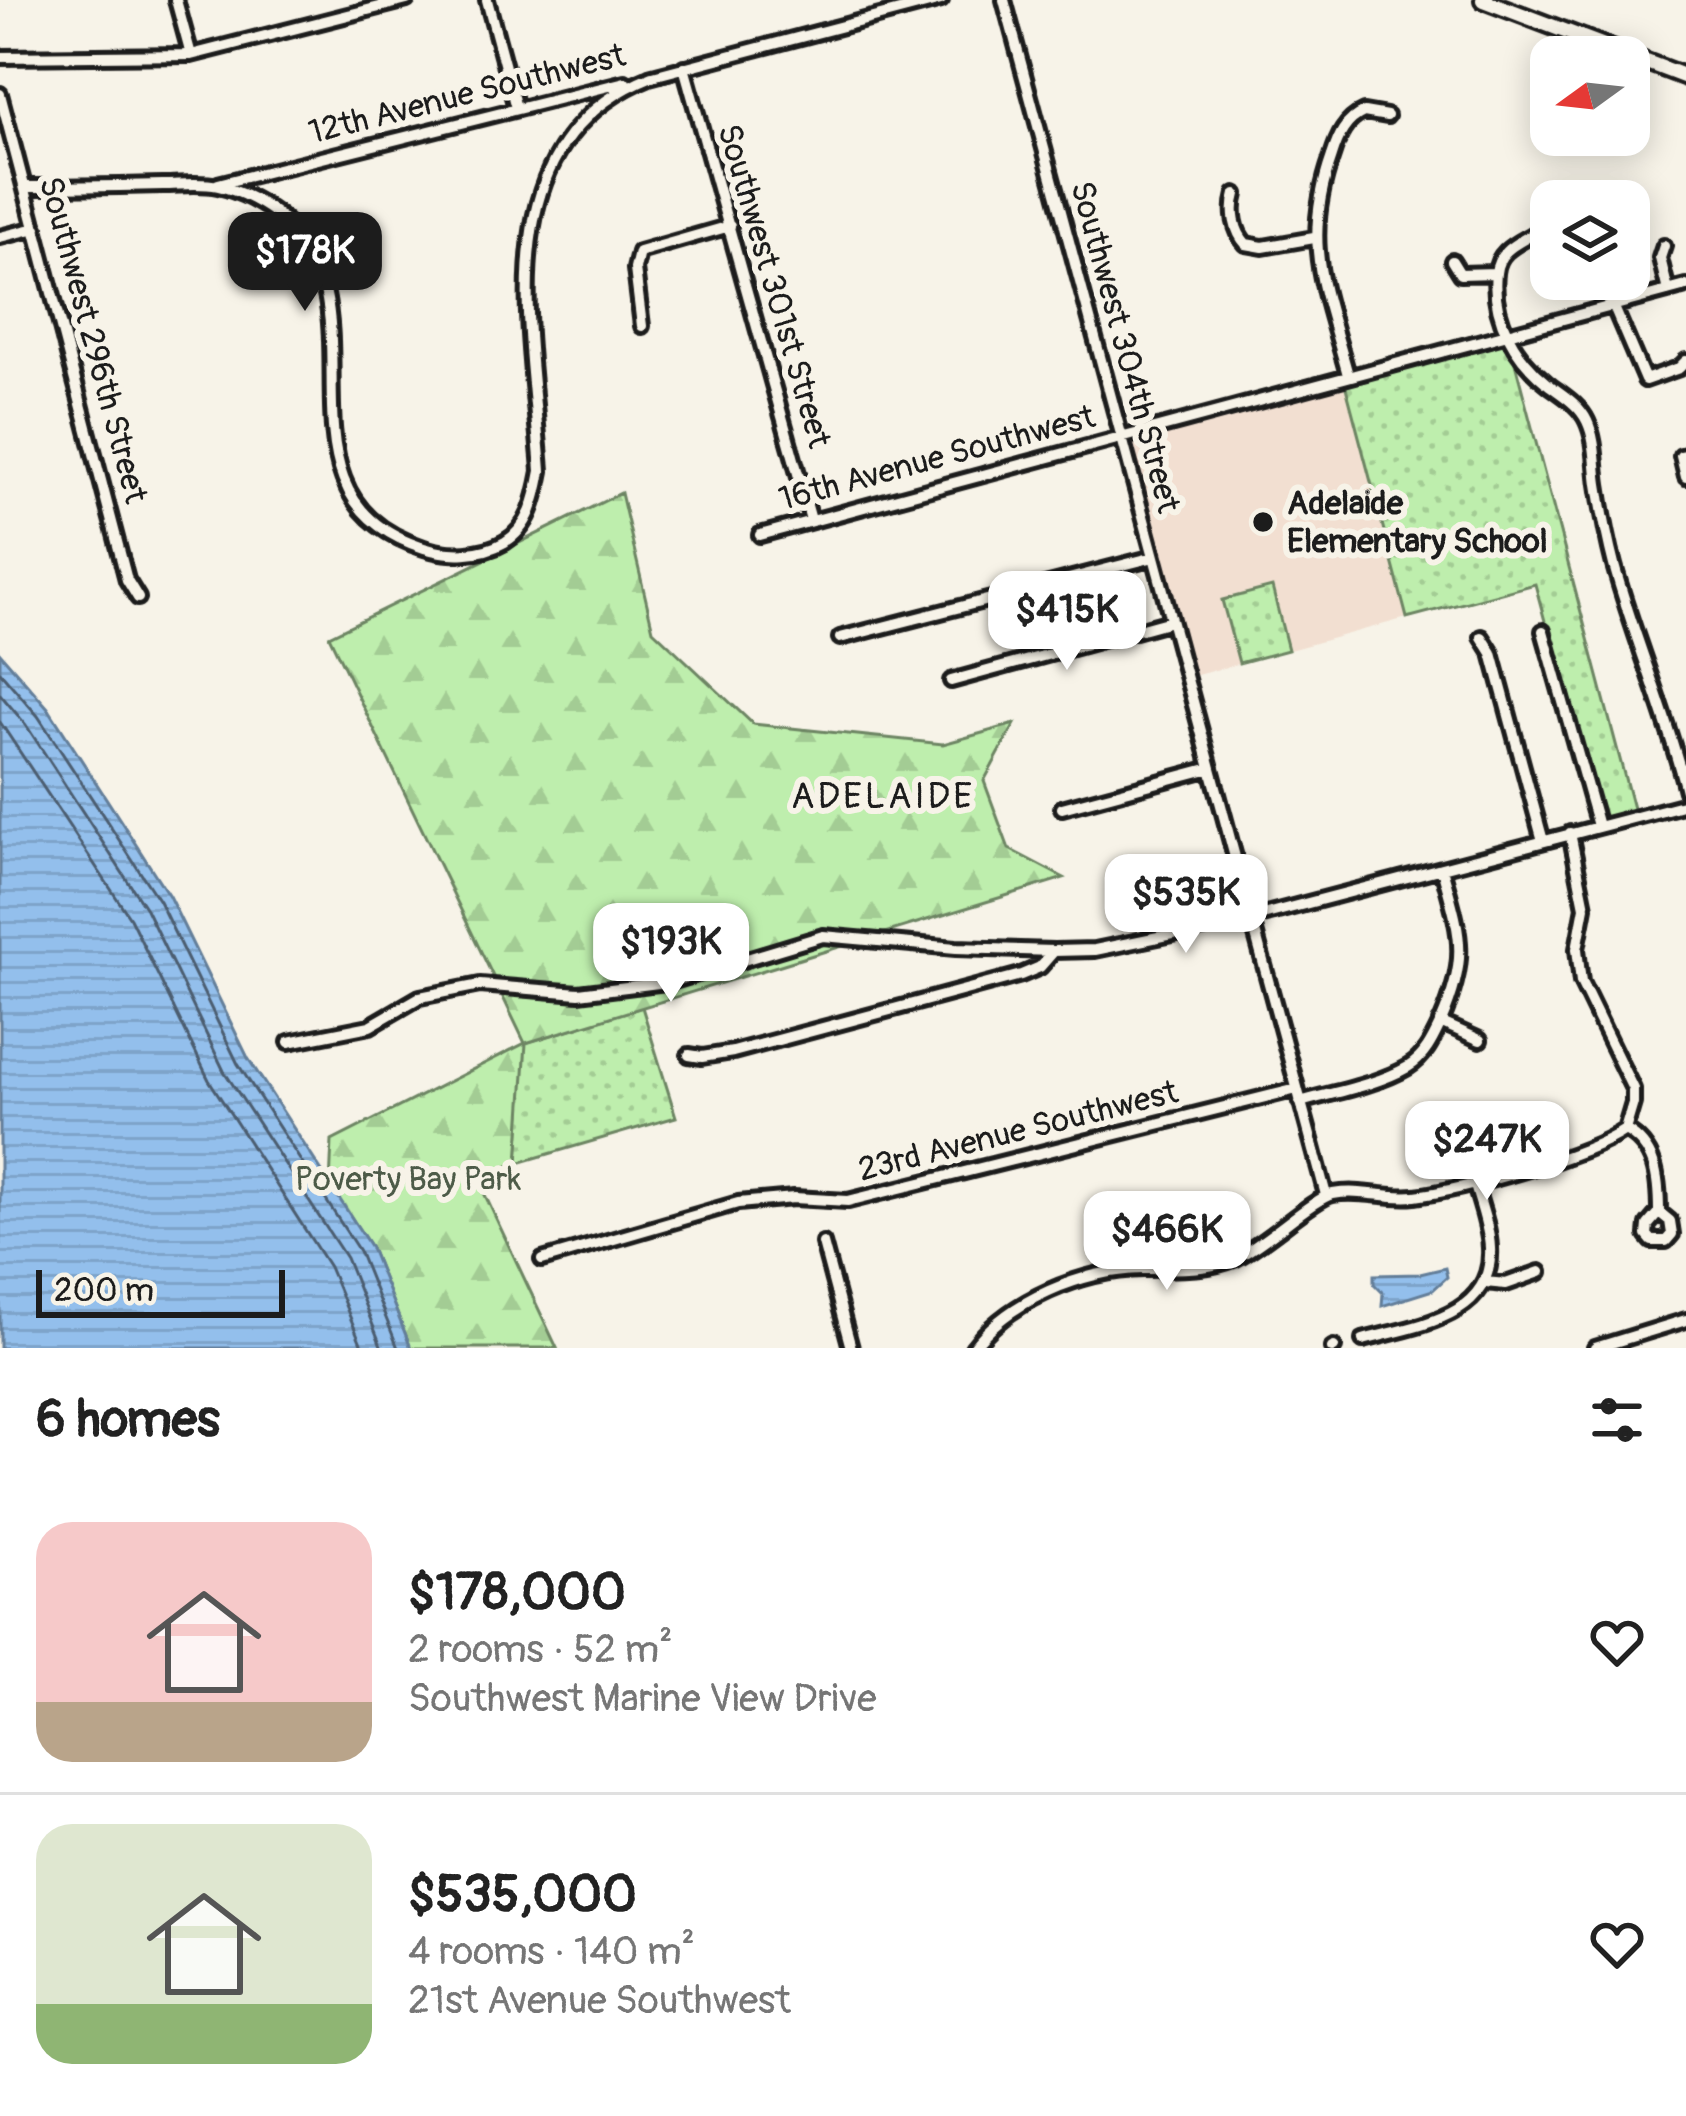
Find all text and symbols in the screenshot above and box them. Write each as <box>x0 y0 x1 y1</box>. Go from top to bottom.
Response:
street label: 12th Avenue Southwest <box>304 35 630 153</box>
north arrow <box>1530 36 1650 156</box>
map controls <box>1530 36 1650 300</box>
street label: Southwest 301st Street <box>708 120 840 453</box>
street label: Southwest 296th Street <box>30 172 156 508</box>
street label: Southwest 304th Street <box>1061 177 1189 518</box>
button: layers <box>1530 180 1650 300</box>
pin: $178K <box>221 212 389 314</box>
text: $178K <box>255 226 355 275</box>
street label: 16th Avenue Southwest <box>774 396 1100 520</box>
place label: Adelaide Elementary School <box>1287 483 1548 562</box>
marker: Adelaide Elementary School <box>1250 509 1276 535</box>
pin: $415K <box>983 571 1151 673</box>
text: $415K <box>1015 585 1119 634</box>
district label: ADELAIDE <box>791 774 975 819</box>
pin: $535K <box>1102 854 1270 956</box>
text: $535K <box>1132 868 1240 917</box>
pin: $193K <box>587 903 755 1005</box>
text: $193K <box>620 917 722 966</box>
street label: 23rd Avenue Southwest <box>854 1071 1183 1191</box>
pin: $247K <box>1403 1101 1571 1203</box>
text: $247K <box>1432 1115 1542 1164</box>
park label: Poverty Bay Park <box>295 1159 521 1200</box>
pin: $466K <box>1083 1191 1251 1293</box>
text: $466K <box>1111 1205 1223 1254</box>
scale bar <box>36 1264 285 1317</box>
text: 200 m <box>54 1270 154 1311</box>
icon: filters <box>1584 1387 1650 1453</box>
text: 6 homes <box>36 1388 220 1452</box>
text: $178,000 <box>408 1561 626 1625</box>
icon: home <box>132 1570 276 1714</box>
icon: heart <box>1584 1609 1650 1675</box>
text: 2 rooms · 52 m² <box>408 1625 673 1674</box>
text: Southwest Marine View Drive <box>408 1674 877 1723</box>
text: $535,000 <box>408 1863 637 1927</box>
icon: home <box>132 1872 276 2016</box>
icon: heart <box>1584 1911 1650 1977</box>
text: 4 rooms · 140 m² <box>408 1927 695 1976</box>
text: 21st Avenue Southwest <box>408 1976 791 2025</box>

